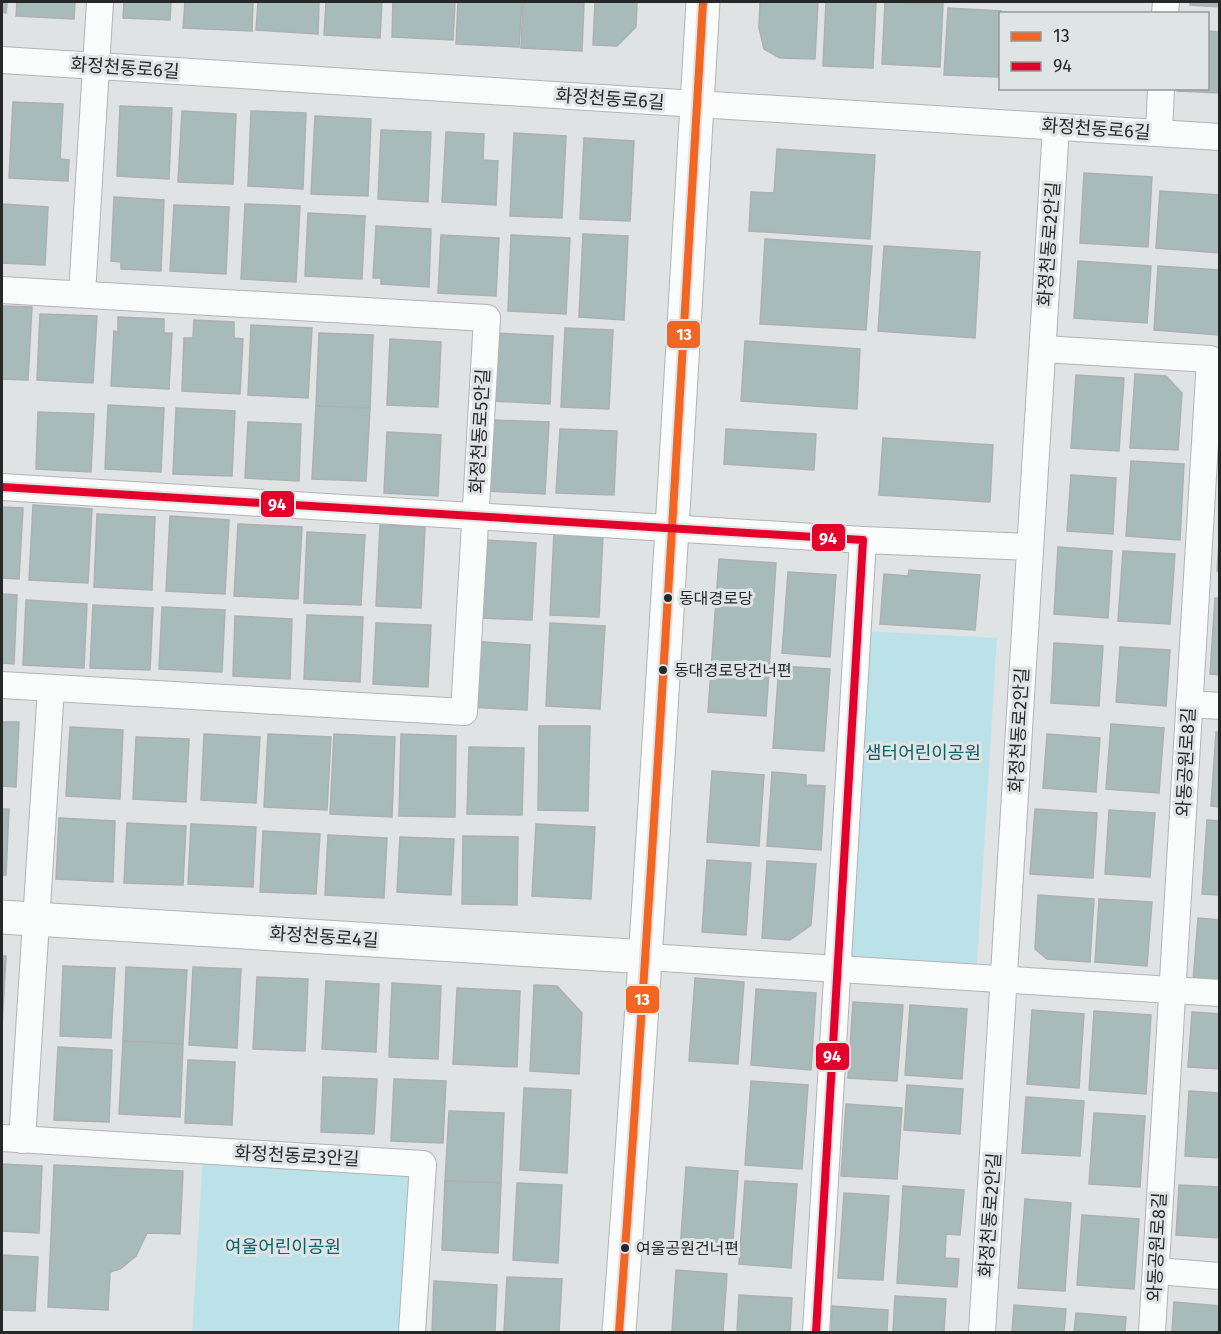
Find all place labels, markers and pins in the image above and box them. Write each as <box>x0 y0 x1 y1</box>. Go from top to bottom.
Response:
place label: 동대경로당 <box>679 589 753 608</box>
marker: 동대경로당 <box>662 592 674 604</box>
place label: 동대경로당건너편 <box>674 661 792 680</box>
marker: 동대경로당건너편 <box>657 664 669 676</box>
place label: 여울공원건너편 <box>636 1239 739 1258</box>
marker: 여울공원건너편 <box>619 1242 631 1254</box>

